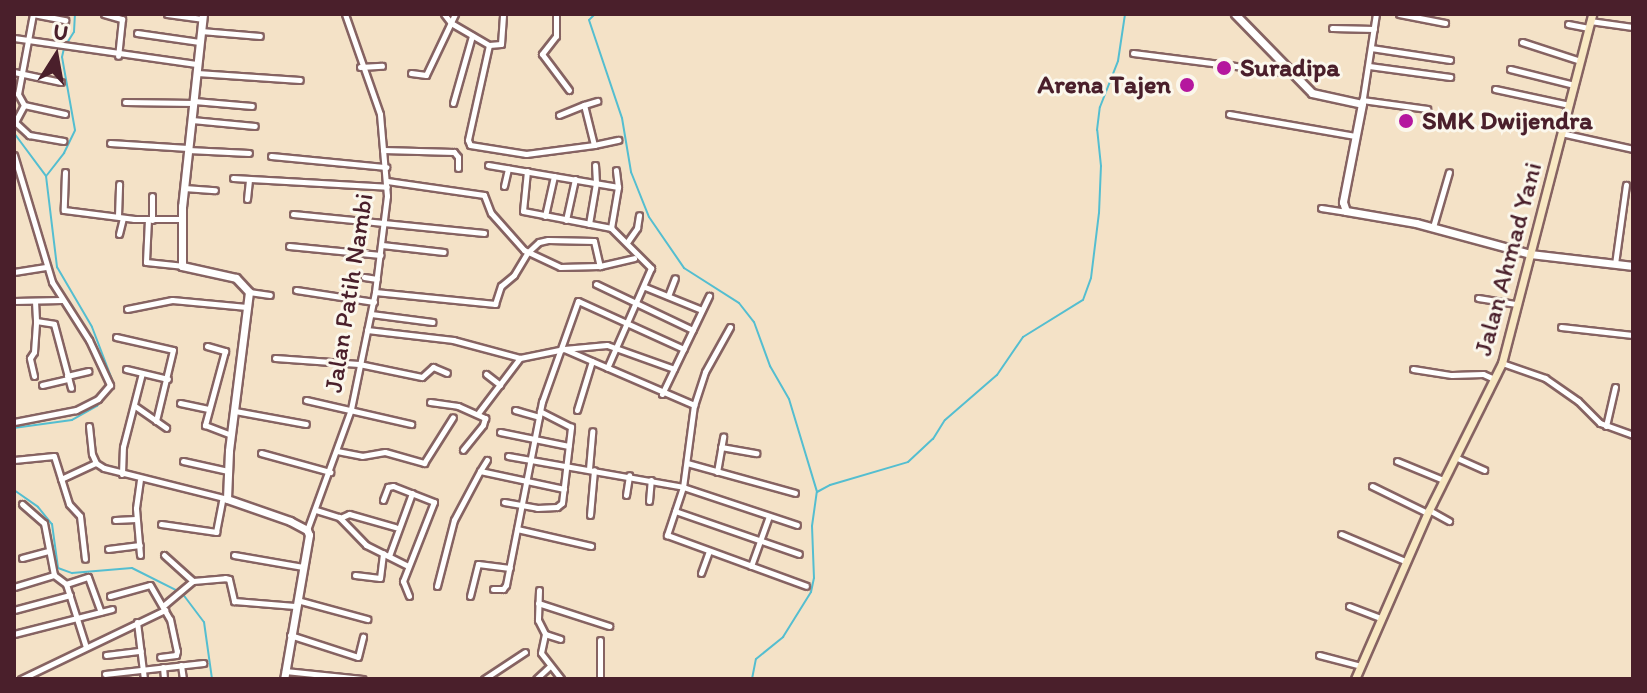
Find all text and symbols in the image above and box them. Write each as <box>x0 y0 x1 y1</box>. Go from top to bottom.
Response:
north arrow <box>16 16 96 96</box>
text: U <box>51 17 70 47</box>
place label: Suradipa <box>1240 52 1340 84</box>
marker: Suradipa <box>1215 59 1233 77</box>
place label: Arena Tajen <box>1041 69 1171 101</box>
marker: Arena Tajen <box>1178 76 1196 94</box>
place label: SMK Dwijendra <box>1422 105 1593 137</box>
marker: SMK Dwijendra <box>1397 112 1415 130</box>
street label: Jalan Ahmad Yani <box>1467 159 1549 359</box>
street label: Jalan Patih Nambi <box>318 191 380 395</box>

